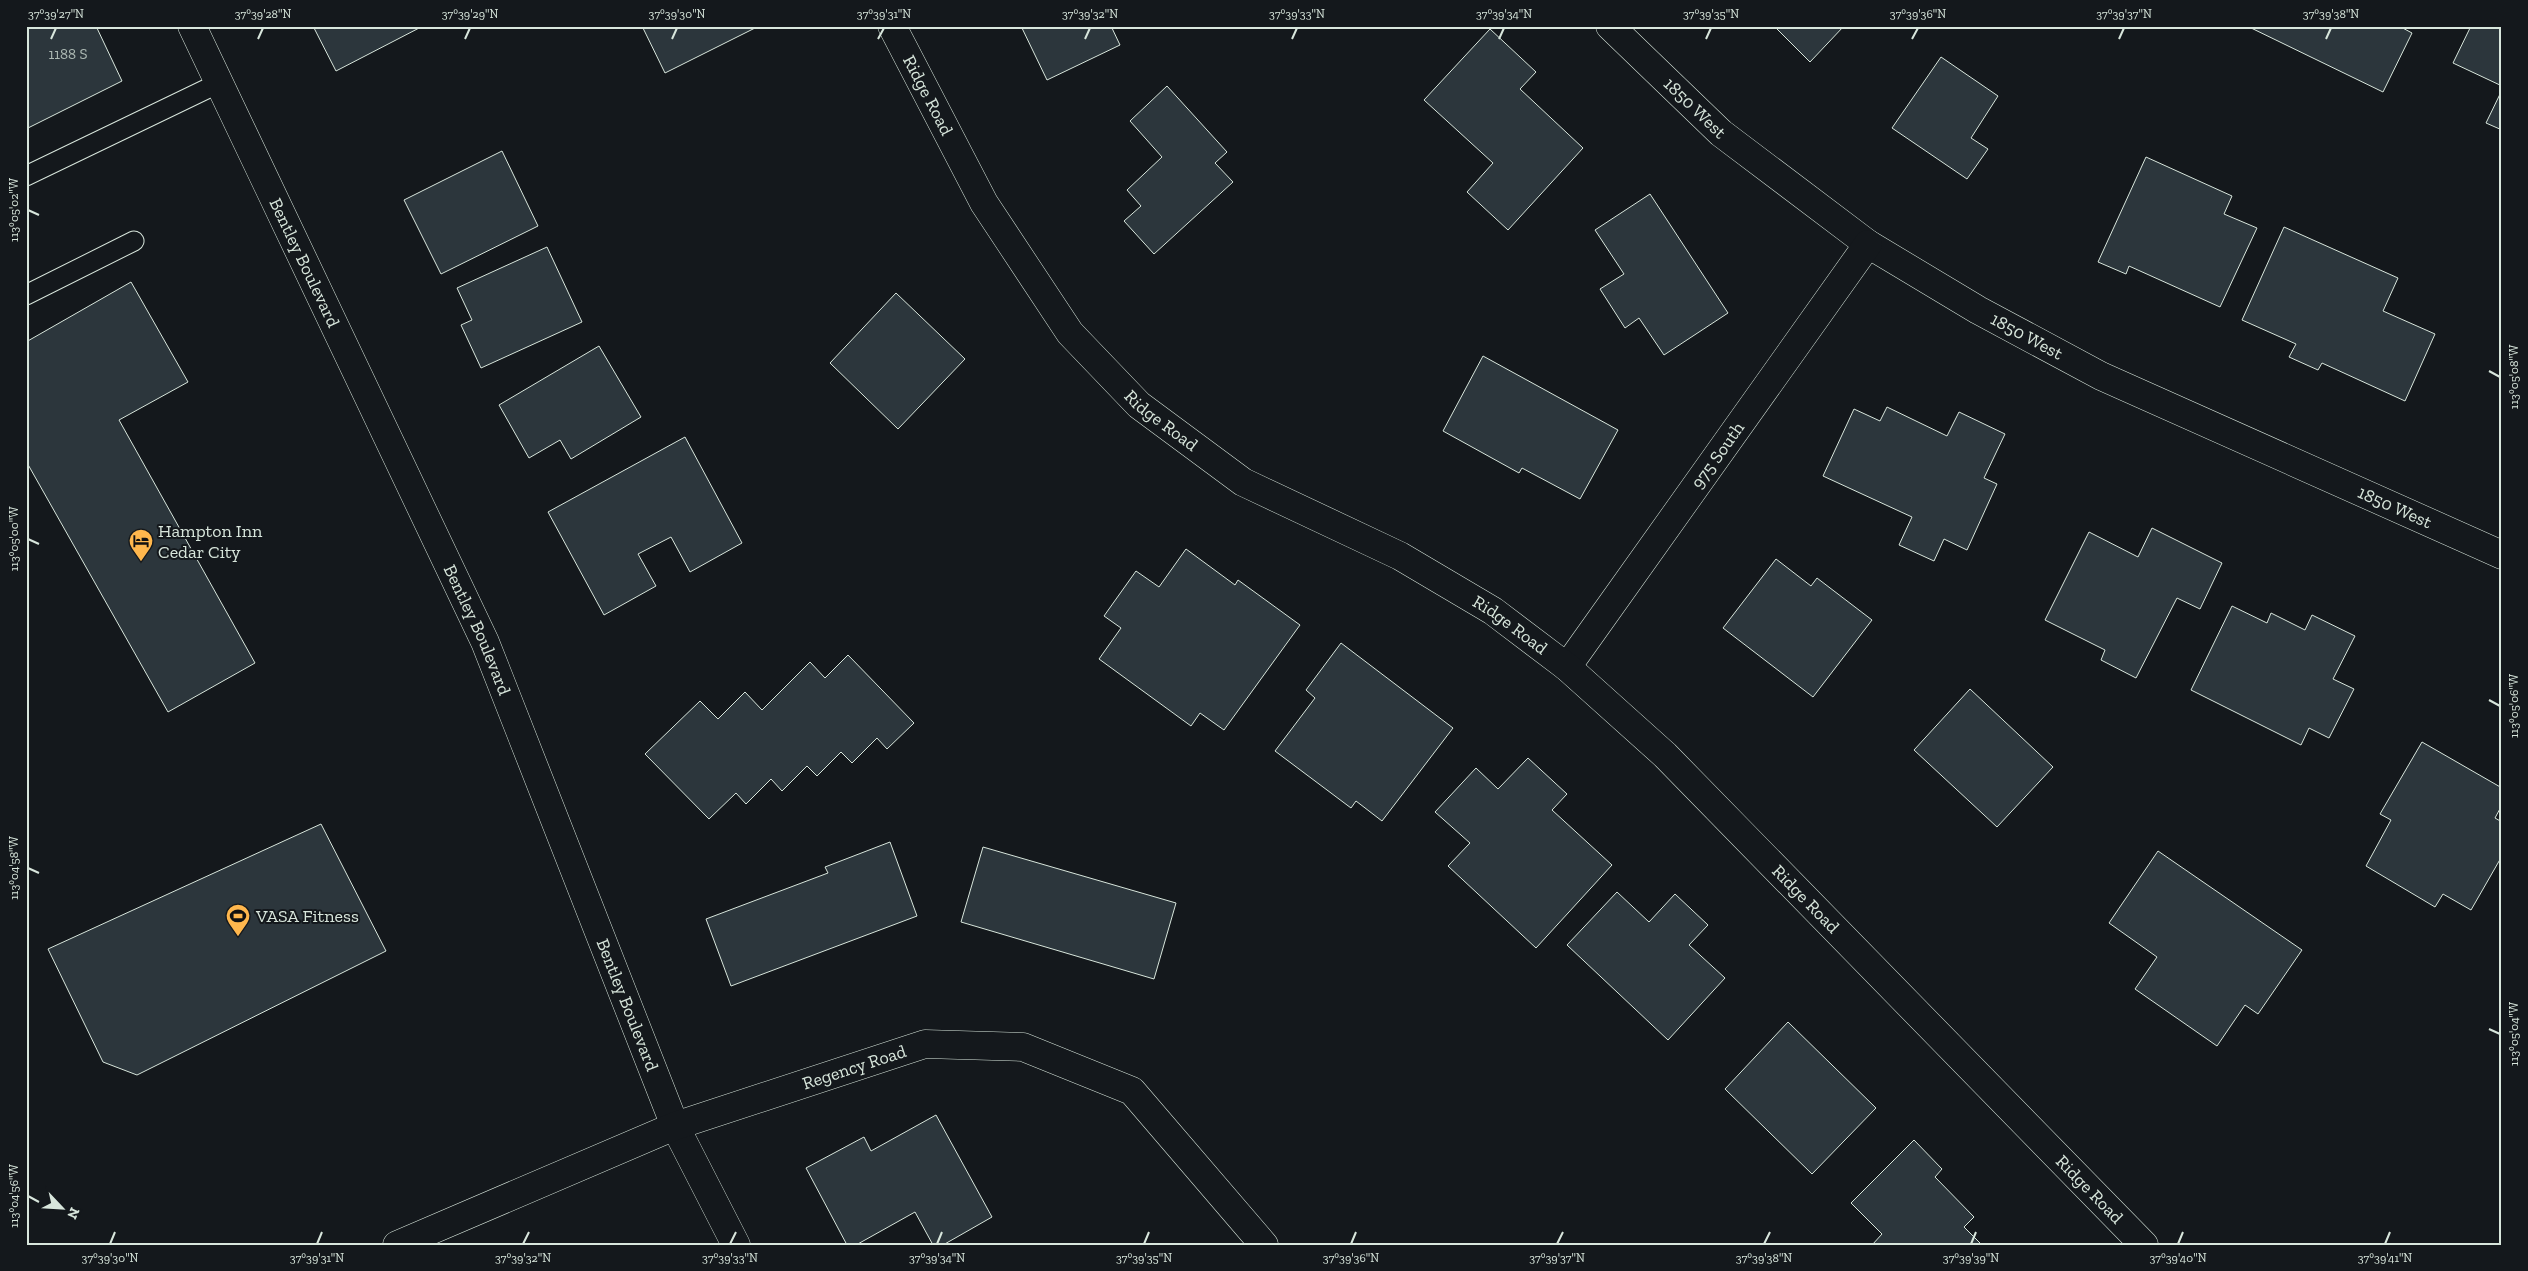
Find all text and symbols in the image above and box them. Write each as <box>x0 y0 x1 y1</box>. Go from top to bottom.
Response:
text: 37°39'27"N <box>28 7 84 21</box>
text: 37°39'28"N <box>235 7 292 21</box>
text: 37°39'29"N <box>442 7 498 21</box>
text: 37°39'30"N <box>649 7 706 21</box>
text: 37°39'31"N <box>857 7 911 21</box>
text: 37°39'32"N <box>1062 7 1118 21</box>
text: 37°39'33"N <box>1269 7 1325 21</box>
text: 37°39'34"N <box>1476 7 1532 21</box>
text: 37°39'35"N <box>1683 7 1739 21</box>
text: 37°39'36"N <box>1890 7 1946 21</box>
text: 37°39'37"N <box>2096 7 2152 21</box>
text: 37°39'38"N <box>2303 7 2359 21</box>
house number: 1188 S <box>48 45 88 63</box>
street label: Ridge Road <box>898 51 958 139</box>
street label: 1850 West <box>1659 73 1731 143</box>
text: 113°05'02"W <box>7 177 21 242</box>
street label: Bentley Boulevard <box>264 194 345 331</box>
street label: 1850 West <box>1987 308 2067 365</box>
text: 113°05'08"W <box>2507 344 2521 409</box>
street label: Ridge Road <box>1120 385 1202 456</box>
street label: 975 South <box>1686 417 1749 493</box>
street label: 1850 West <box>2354 481 2436 533</box>
text: 113°05'00"W <box>7 506 21 571</box>
place label: Hampton Inn Cedar City <box>158 520 263 563</box>
hotel icon: Hampton Inn Cedar City <box>128 528 154 562</box>
street label: Bentley Boulevard <box>439 561 516 698</box>
street label: Ridge Road <box>1469 590 1552 659</box>
text: 113°05'06"W <box>2507 673 2521 738</box>
text: 113°04'58"W <box>7 835 21 900</box>
street label: Ridge Road <box>1767 860 1844 938</box>
sports icon: VASA Fitness <box>225 903 251 937</box>
place label: VASA Fitness <box>255 905 359 927</box>
street label: Bentley Boulevard <box>592 935 663 1074</box>
text: 113°05'04"W <box>2507 1001 2521 1066</box>
street label: Regency Road <box>799 1040 909 1094</box>
street label: Ridge Road <box>2051 1150 2128 1228</box>
text: 113°04'56"W <box>7 1163 21 1228</box>
north arrow <box>38 1184 88 1234</box>
text: N <box>63 1205 83 1222</box>
text: 37°39'30"N <box>82 1251 139 1265</box>
text: 37°39'31"N <box>290 1251 344 1265</box>
text: 37°39'32"N <box>495 1251 551 1265</box>
text: 37°39'33"N <box>702 1251 758 1265</box>
text: 37°39'34"N <box>909 1251 965 1265</box>
text: 37°39'35"N <box>1116 1251 1172 1265</box>
text: 37°39'36"N <box>1323 1251 1379 1265</box>
text: 37°39'37"N <box>1529 1251 1585 1265</box>
text: 37°39'38"N <box>1736 1251 1792 1265</box>
text: 37°39'39"N <box>1943 1251 1999 1265</box>
text: 37°39'40"N <box>2149 1251 2207 1265</box>
text: 37°39'41"N <box>2358 1251 2412 1265</box>

